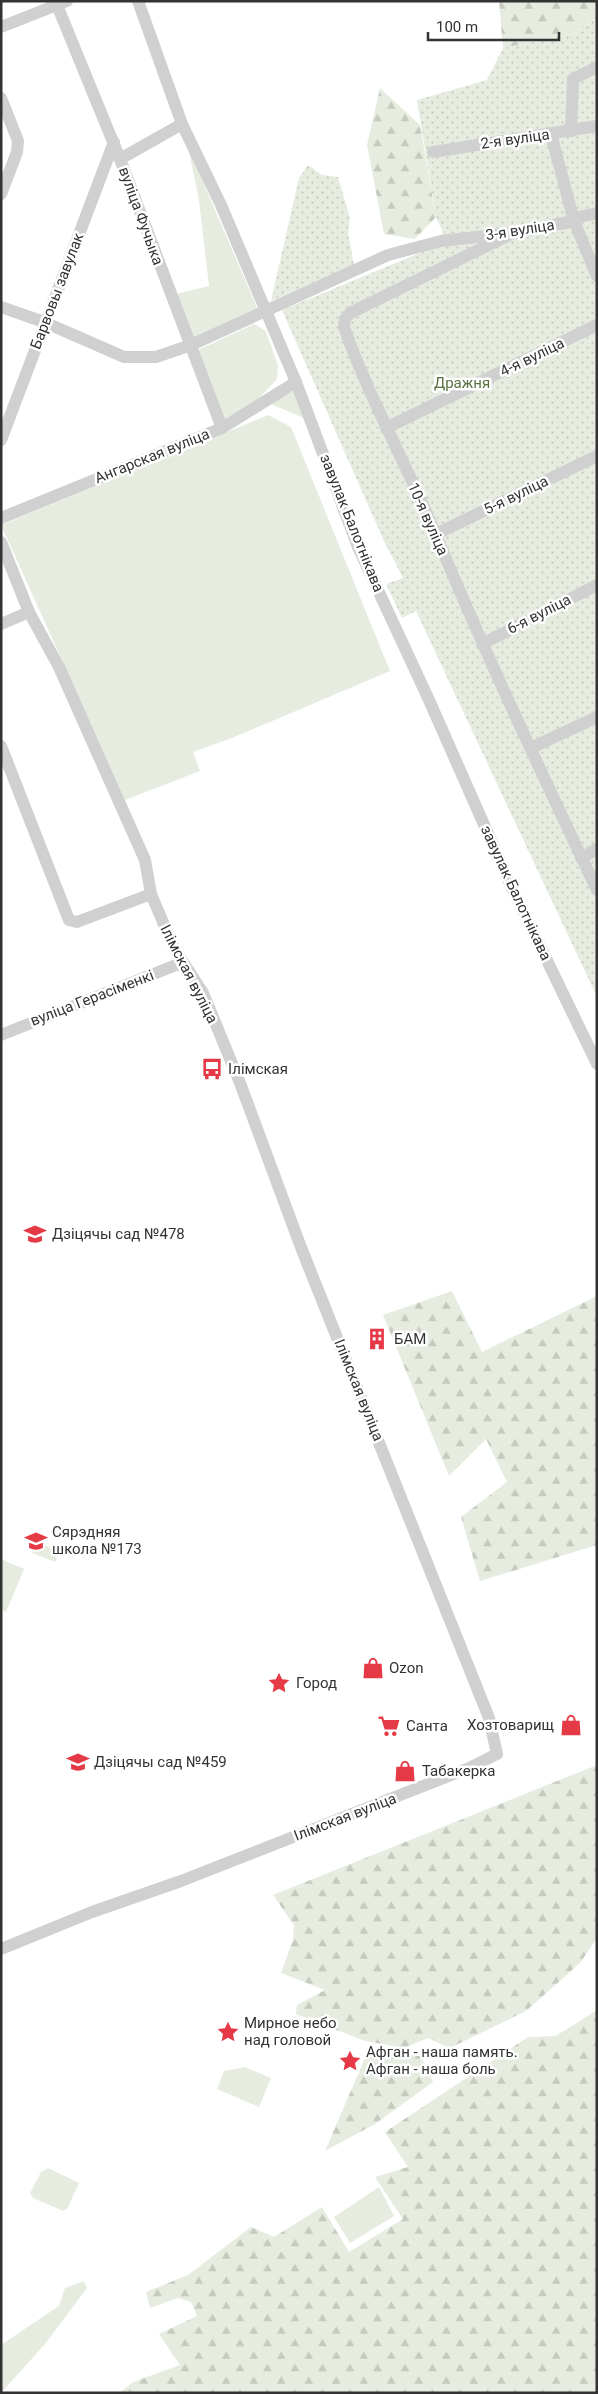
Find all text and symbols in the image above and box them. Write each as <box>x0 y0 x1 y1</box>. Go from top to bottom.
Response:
scale bar <box>428 10 559 42</box>
text: 100 m <box>436 18 478 36</box>
street label: 2-я вуліца <box>479 125 551 153</box>
street label: вуліца Фучыка <box>115 164 167 268</box>
street label: 3-я вуліца <box>484 216 556 244</box>
street label: Барвовы завулак <box>27 230 87 352</box>
street label: 4-я вуліца <box>497 334 567 380</box>
park label: Дражня <box>434 374 490 392</box>
street label: Ангарская вуліца <box>92 425 212 487</box>
street label: завулак Балотнікава <box>316 452 388 594</box>
street label: 5-я вуліца <box>481 472 551 518</box>
street label: 10-я вуліца <box>404 480 452 558</box>
street label: 6-я вуліца <box>504 590 574 638</box>
street label: завулак Балотнікава <box>477 823 555 963</box>
street label: Ілімская вуліца <box>156 922 222 1026</box>
street label: вуліца Герасіменкі <box>28 966 156 1030</box>
bus stop icon: Ілімская <box>199 1056 225 1082</box>
place label: Ілімская <box>228 1060 288 1078</box>
school or university icon: Дзіцячы сад №478 <box>22 1221 48 1247</box>
place label: Дзіцячы сад №478 <box>52 1225 185 1243</box>
building icon: БАМ <box>364 1326 390 1352</box>
place label: БАМ <box>394 1330 426 1348</box>
street label: Ілімская вуліца <box>330 1336 388 1444</box>
place label: Сярэдняя школа №173 <box>52 1523 142 1558</box>
school or university icon: Сярэдняя школа №173 <box>23 1528 49 1554</box>
shop icon: Ozon <box>360 1655 386 1681</box>
place label: Ozon <box>389 1659 423 1677</box>
place icon: Город <box>266 1670 292 1696</box>
place label: Город <box>296 1674 337 1692</box>
shop icon: Хозтоварищ <box>558 1712 584 1738</box>
supermarket icon: Санта <box>376 1713 402 1739</box>
place label: Хозтоварищ <box>467 1716 555 1734</box>
place label: Санта <box>406 1717 448 1735</box>
school or university icon: Дзіцячы сад №459 <box>65 1749 91 1775</box>
place label: Дзіцячы сад №459 <box>94 1753 227 1771</box>
shop icon: Табакерка <box>392 1758 418 1784</box>
place label: Табакерка <box>422 1762 495 1780</box>
street label: Ілімская вуліца <box>291 1789 399 1845</box>
place label: Мирное небо над головой <box>244 2014 337 2049</box>
place icon: Мирное небо над головой <box>215 2019 241 2045</box>
place label: Афган - наша память. Афган - наша боль <box>366 2043 518 2078</box>
place icon: Афган - наша память. Афган - наша боль <box>337 2048 363 2074</box>

